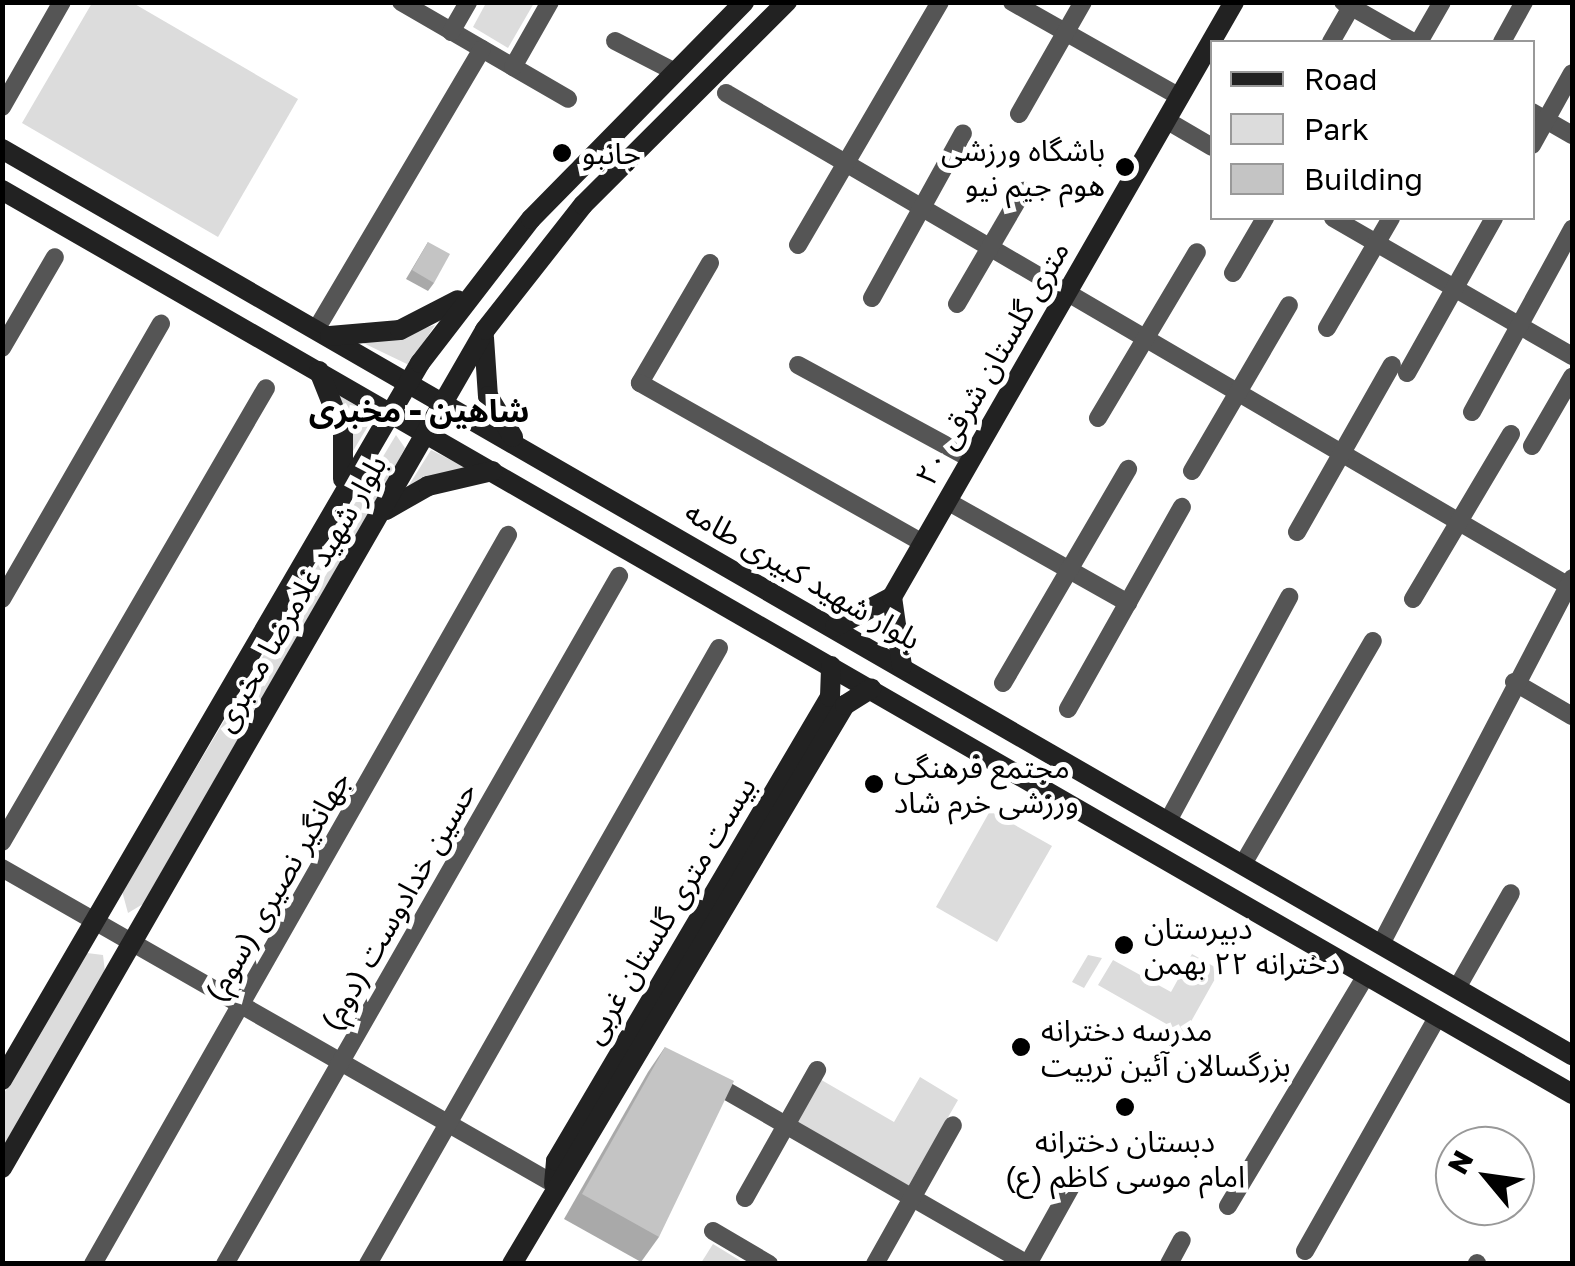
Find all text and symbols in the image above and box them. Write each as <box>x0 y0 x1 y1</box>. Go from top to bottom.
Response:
legend <box>1210 40 1535 220</box>
text: Road <box>1304 61 1378 97</box>
text: Park <box>1304 111 1369 147</box>
place label: باشگاه ورزشی هوم جیم نیو <box>941 132 1105 202</box>
place label: جانبو <box>582 135 641 171</box>
marker: جانبو <box>551 142 573 164</box>
marker: باشگاه ورزشی هوم جیم نیو <box>1114 156 1136 178</box>
text: Building <box>1304 161 1423 197</box>
street label: ۲۰ متری گلستان شرقی <box>907 235 1077 491</box>
district label: شاهین - مخبری <box>309 391 529 429</box>
street label: بلوار شهید غلامرضا مخبری <box>206 448 394 738</box>
street label: بلوار شهید کبیری طامه <box>679 493 927 657</box>
place label: مجتمع فرهنگی ورزشی خرم شاد <box>894 749 1079 820</box>
street label: جهانگیر نصیری (سوم) <box>196 764 358 1008</box>
street label: بیست متری گلستان غربی <box>575 770 763 1050</box>
marker: مجتمع فرهنگی ورزشی خرم شاد <box>863 773 885 795</box>
street label: حسین خدادوست (دوم) <box>312 775 484 1037</box>
place label: دبیرستان دخترانه ۲۲ بهمن <box>1144 910 1340 980</box>
marker: دبیرستان دخترانه ۲۲ بهمن <box>1113 934 1135 956</box>
place label: مدرسه دخترانه بزرگسالان آئین تربیت <box>1041 1012 1291 1082</box>
marker: مدرسه دخترانه بزرگسالان آئین تربیت <box>1010 1036 1032 1058</box>
marker: دبستان دخترانه امام موسی کاظم (ع) <box>1114 1096 1136 1118</box>
place label: دبستان دخترانه امام موسی کاظم (ع) <box>1005 1123 1245 1194</box>
north arrow <box>1435 1126 1535 1226</box>
text: N <box>1440 1145 1480 1179</box>

